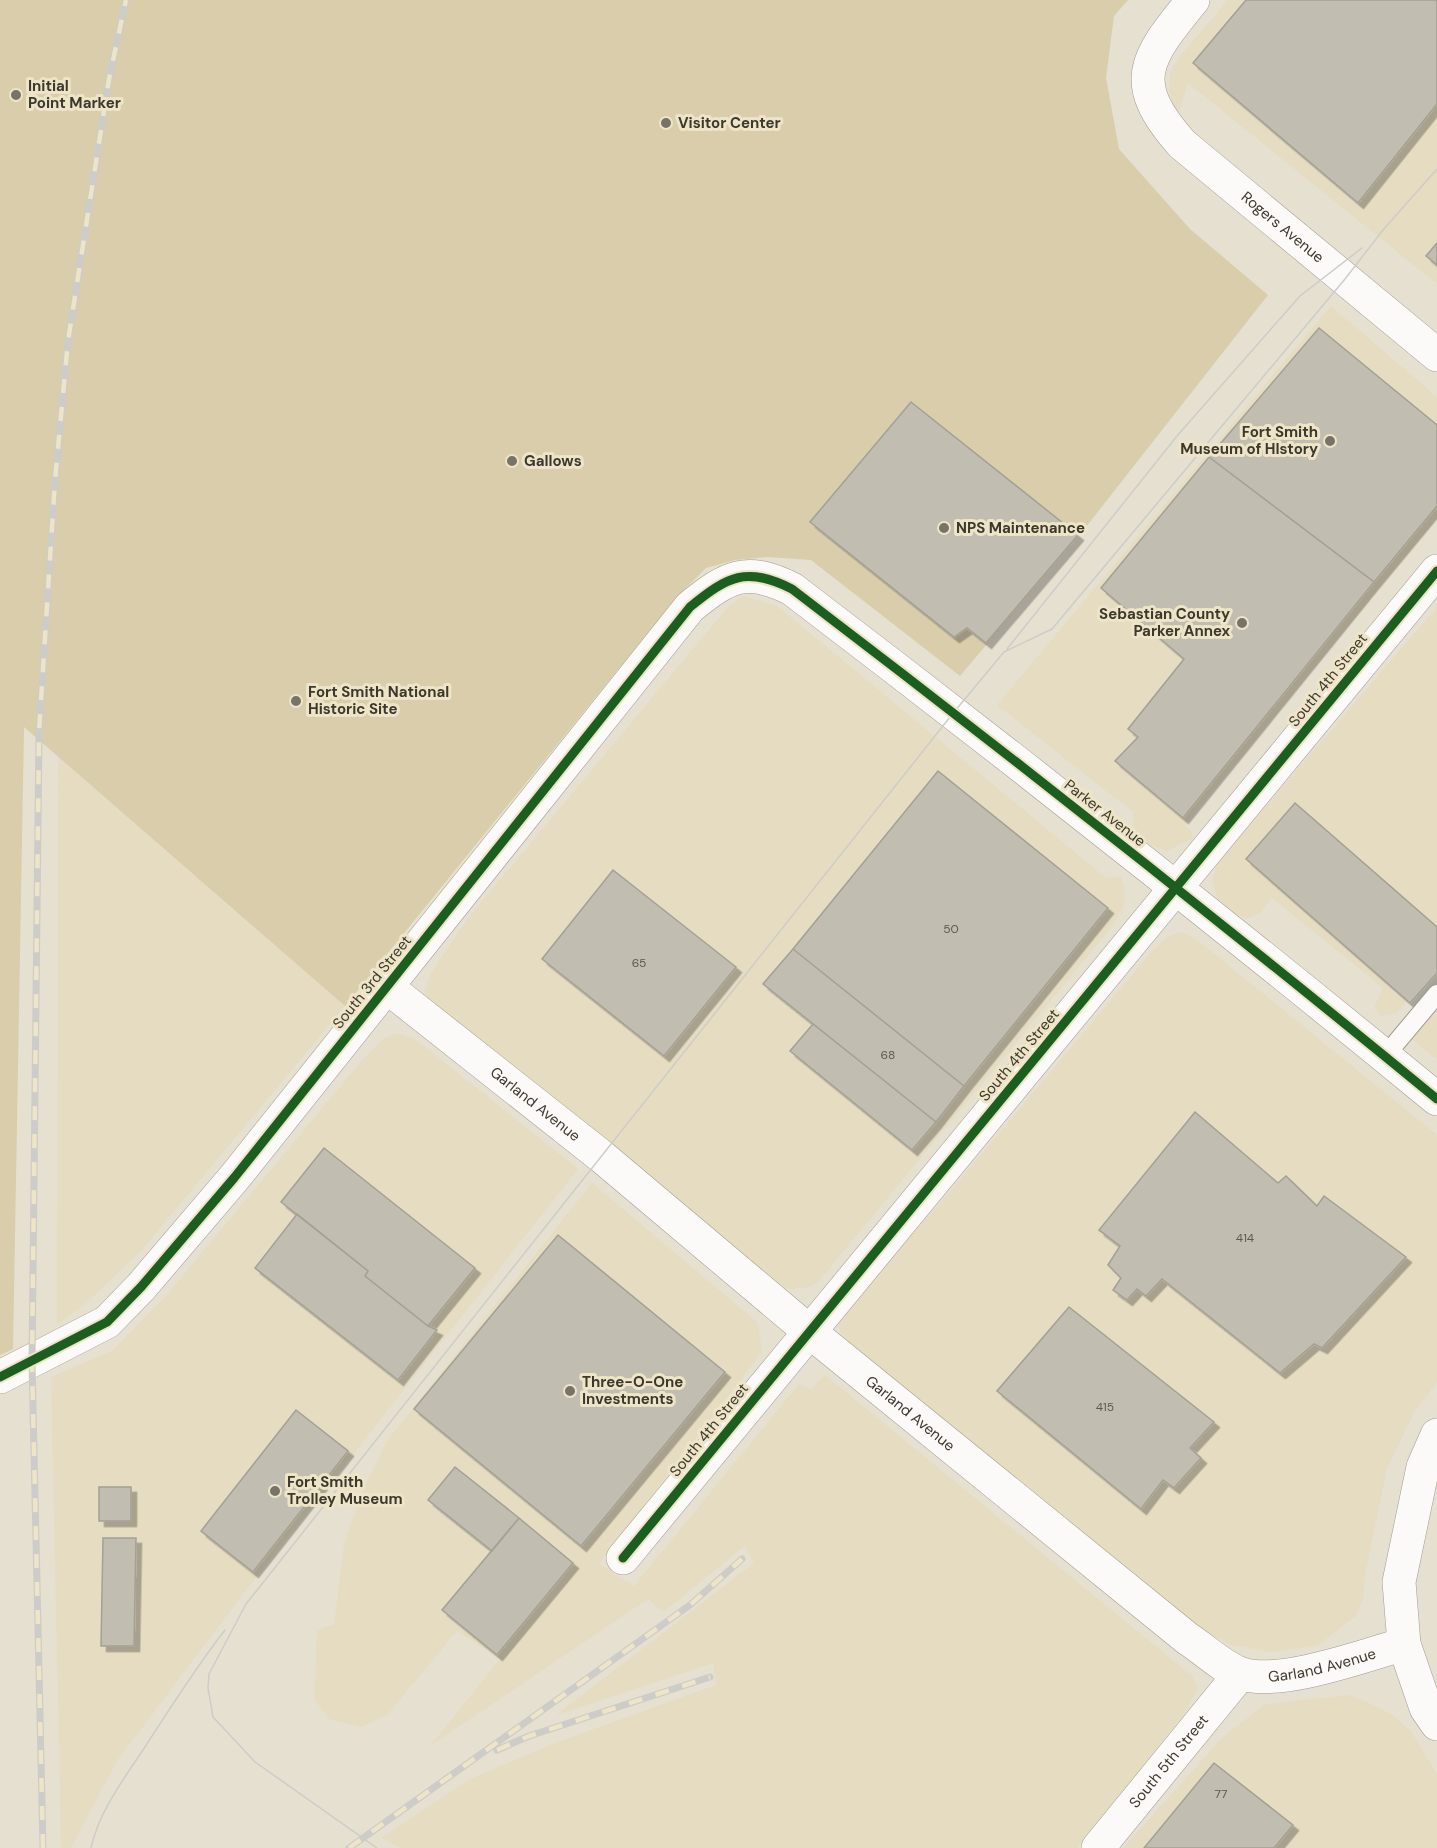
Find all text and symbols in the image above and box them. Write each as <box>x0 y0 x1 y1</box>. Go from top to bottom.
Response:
place label: Initial Point Marker <box>28 76 121 113</box>
marker: Initial Point Marker <box>9 88 23 102</box>
place label: Visitor Center <box>678 113 781 133</box>
marker: Visitor Center <box>659 116 673 130</box>
street label: Rogers Avenue <box>1237 187 1328 267</box>
place label: Fort Smith Museum of HIstory <box>1180 422 1318 459</box>
marker: Fort Smith Museum of HIstory <box>1323 434 1337 448</box>
place label: Gallows <box>524 451 582 471</box>
marker: Gallows <box>505 454 519 468</box>
place label: NPS Maintenance <box>956 518 1085 538</box>
marker: NPS Maintenance <box>937 521 951 535</box>
place label: Sebastian County Parker Annex <box>1099 604 1230 641</box>
marker: Sebastian County Parker Annex <box>1235 616 1249 630</box>
street label: South 4th Street <box>1284 629 1372 731</box>
place label: Fort Smith National Historic Site <box>308 682 449 719</box>
marker: Fort Smith National Historic Site <box>289 694 303 708</box>
street label: Parker Avenue <box>1060 775 1150 851</box>
house number: 50 <box>943 921 959 937</box>
street label: South 3rd Street <box>328 931 416 1033</box>
house number: 65 <box>632 955 646 971</box>
street label: South 4th Street <box>974 1005 1064 1105</box>
house number: 68 <box>881 1047 895 1063</box>
street label: Garland Avenue <box>486 1062 585 1146</box>
house number: 414 <box>1236 1230 1254 1246</box>
street label: Garland Avenue <box>861 1371 959 1456</box>
place label: Three-O-One Investments <box>582 1372 683 1409</box>
street label: South 4th Street <box>665 1379 753 1481</box>
marker: Three-O-One Investments <box>563 1384 577 1398</box>
house number: 415 <box>1096 1399 1114 1415</box>
place label: Fort Smith Trolley Museum <box>287 1472 403 1509</box>
marker: Fort Smith Trolley Museum <box>268 1484 282 1498</box>
street label: Garland Avenue <box>1268 1643 1378 1687</box>
street label: South 5th Street <box>1125 1710 1213 1812</box>
house number: 77 <box>1215 1786 1227 1802</box>

